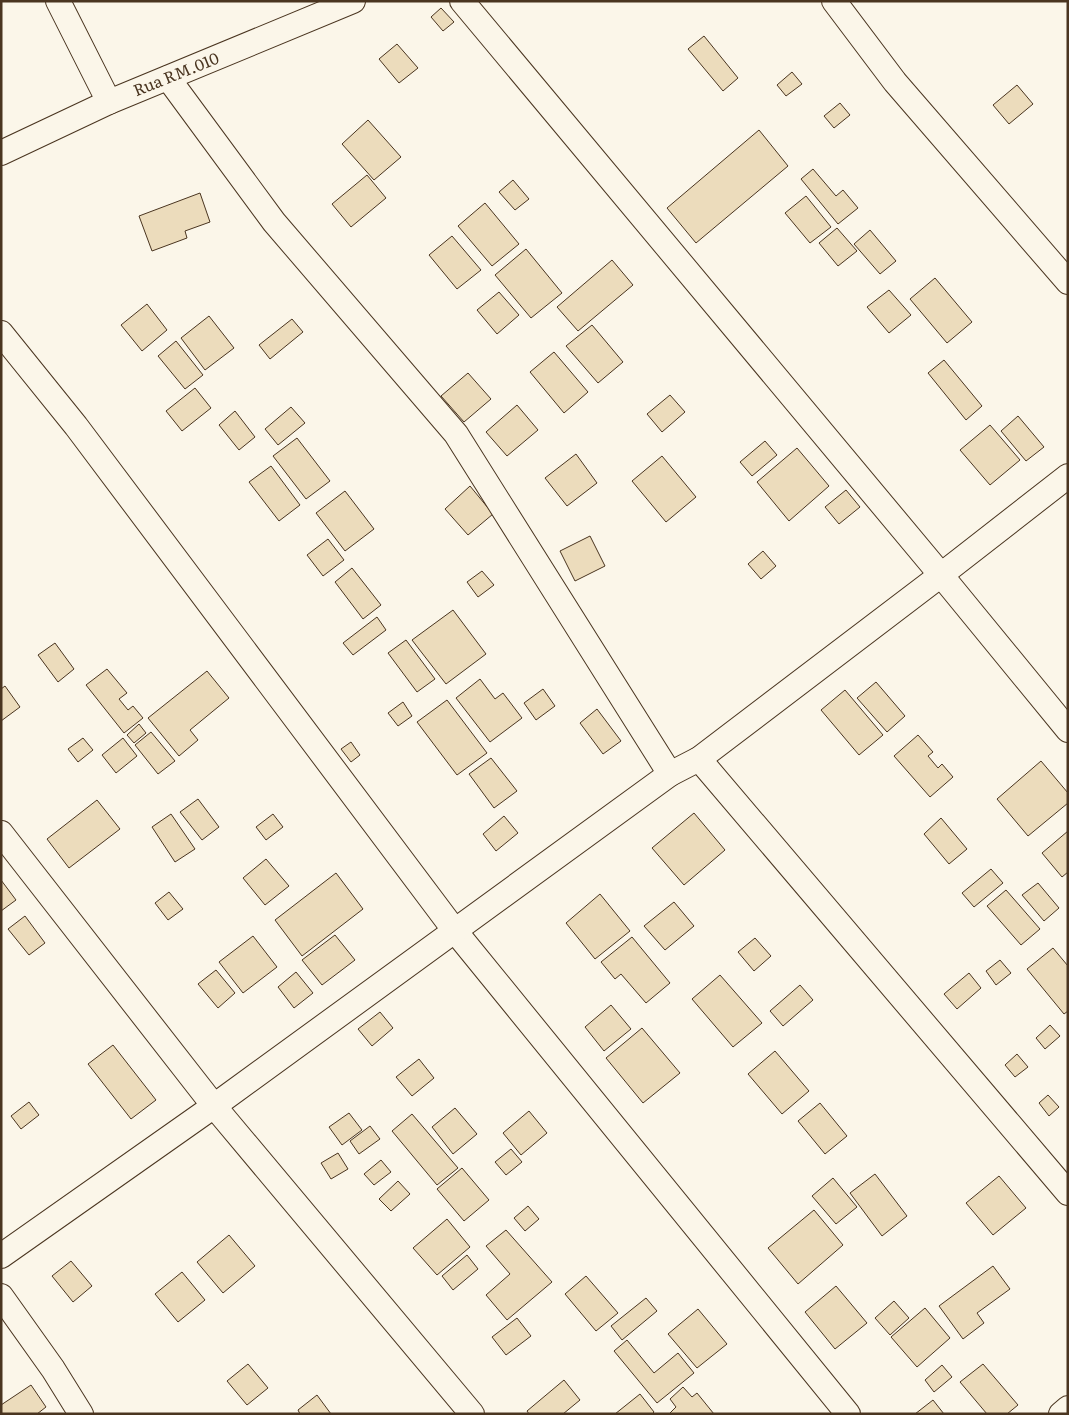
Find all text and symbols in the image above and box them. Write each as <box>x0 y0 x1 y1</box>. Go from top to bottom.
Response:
street label: Rua RM.010 <box>129 45 222 101</box>

